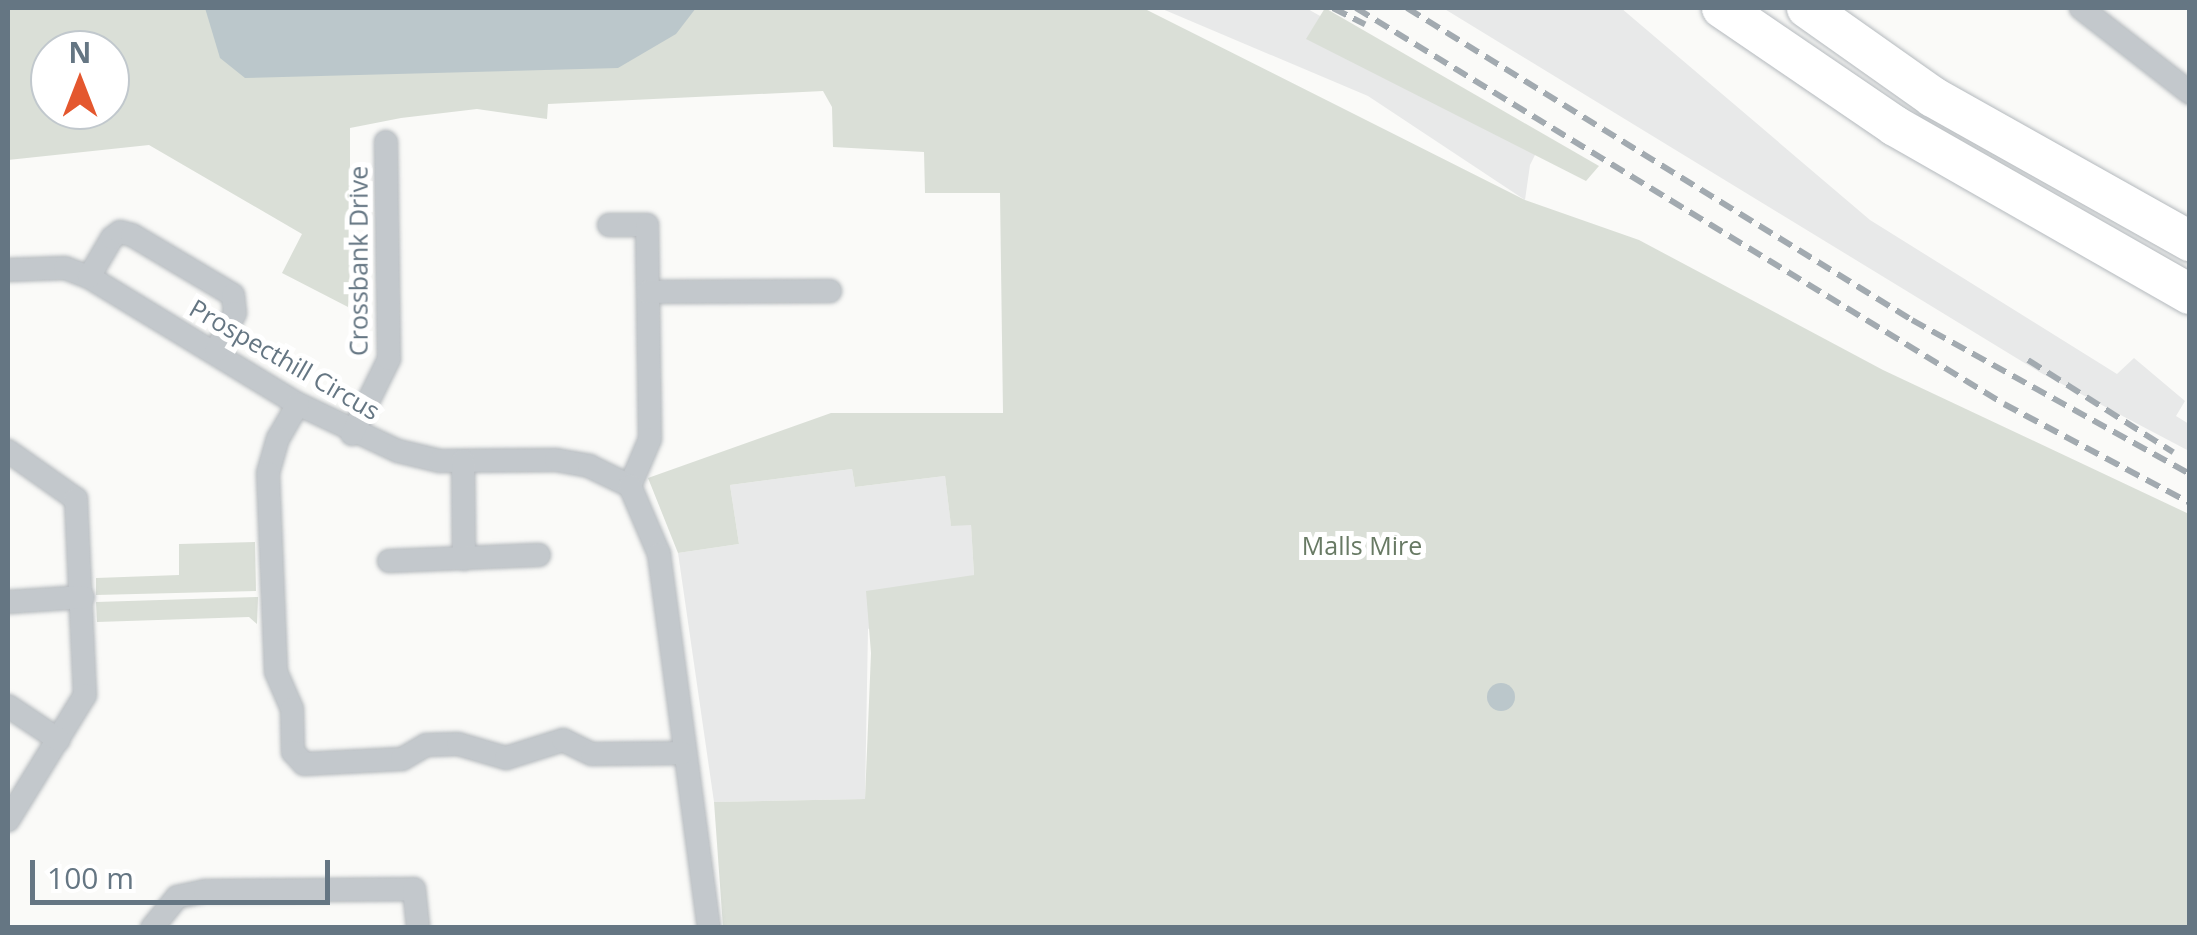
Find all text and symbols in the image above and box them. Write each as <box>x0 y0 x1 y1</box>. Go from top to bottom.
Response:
north arrow <box>30 30 130 130</box>
text: N <box>69 33 91 71</box>
street label: Crossbank Drive <box>343 166 373 356</box>
street label: Prospecthill Circus <box>185 292 385 426</box>
park label: Malls Mire <box>1302 530 1422 560</box>
scale bar <box>35 840 335 902</box>
text: 100 m <box>47 857 134 898</box>

